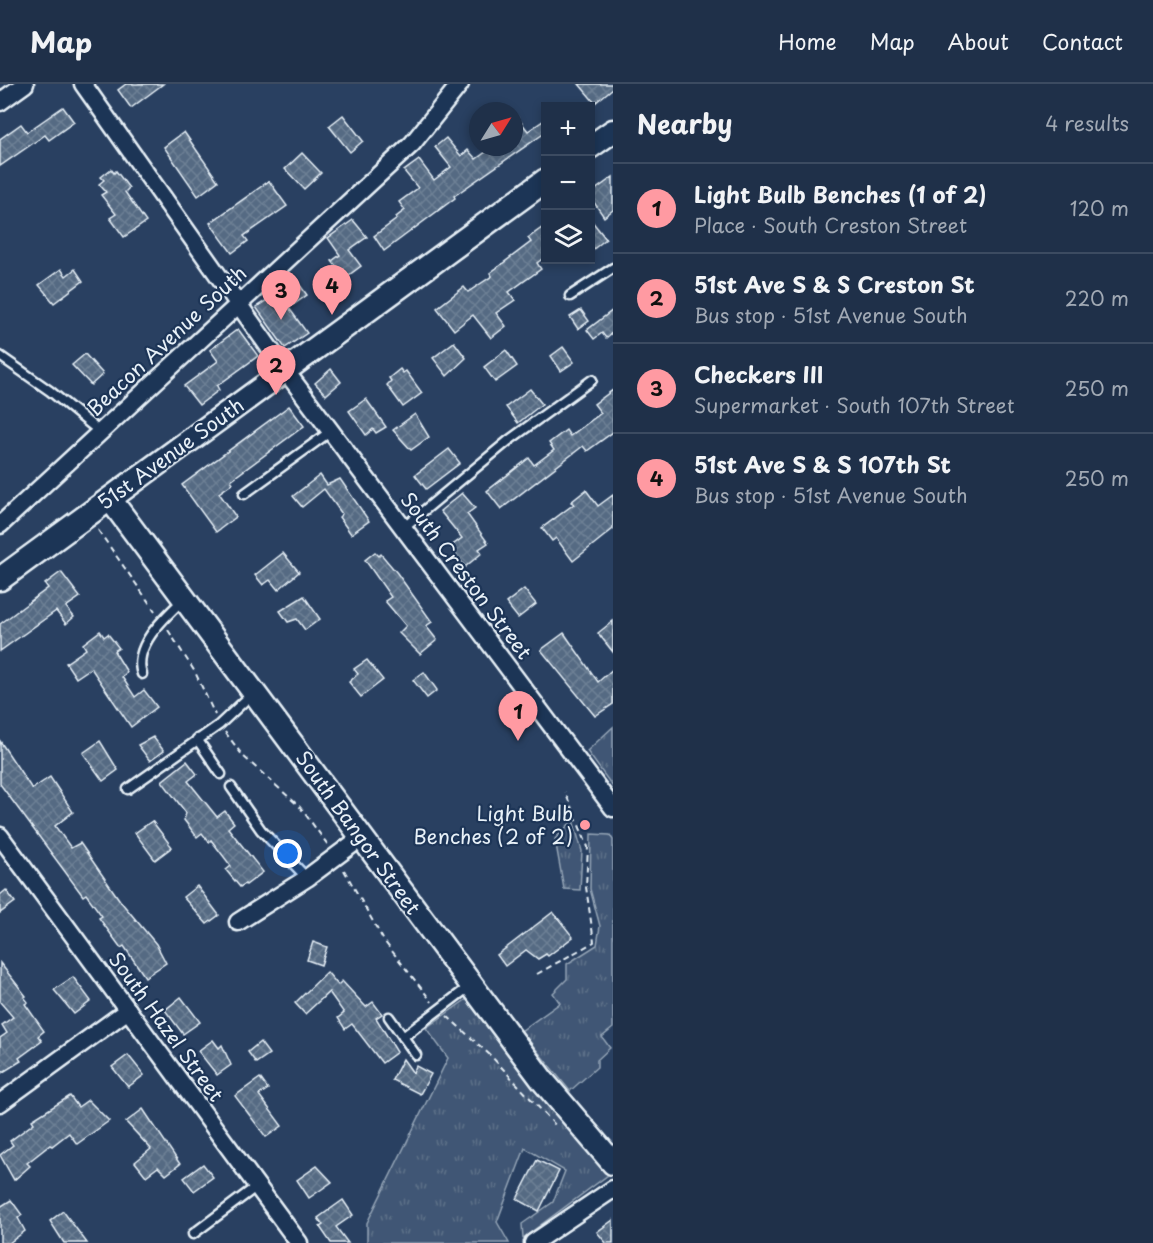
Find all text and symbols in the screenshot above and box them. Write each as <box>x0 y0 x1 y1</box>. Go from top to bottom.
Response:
text: Map <box>30 20 92 63</box>
text: Home <box>778 25 837 57</box>
text: Map <box>870 25 915 57</box>
text: About <box>948 25 1009 57</box>
text: Contact <box>1042 25 1123 57</box>
north arrow <box>469 102 523 156</box>
map controls <box>541 102 595 264</box>
button: + <box>541 102 595 156</box>
text: Nearby <box>637 104 732 143</box>
text: 4 results <box>1045 108 1129 138</box>
button: − <box>541 156 595 210</box>
text: Light Bulb Benches (1 of 2) <box>694 177 987 210</box>
text: 1 <box>652 193 661 223</box>
text: 120 m <box>1070 193 1129 223</box>
button: layers <box>541 210 595 264</box>
text: Place · South Creston Street <box>694 210 967 240</box>
street label: Beacon Avenue South <box>80 258 253 422</box>
pin: 4 <box>312 266 352 315</box>
text: 51st Ave S & S Creston St <box>694 267 975 300</box>
pin: 3 <box>262 270 300 320</box>
text: 2 <box>649 283 664 313</box>
text: 220 m <box>1065 283 1129 313</box>
text: Bus stop · 51st Avenue South <box>694 300 968 330</box>
pin: 2 <box>256 346 296 395</box>
text: Checkers III <box>694 357 823 390</box>
text: 3 <box>650 373 663 403</box>
text: 250 m <box>1065 373 1129 403</box>
street label: 51st Avenue South <box>91 390 250 517</box>
text: Supermarket · South 107th Street <box>694 390 1015 420</box>
text: 51st Ave S & S 107th St <box>694 447 951 480</box>
text: 4 <box>650 463 663 493</box>
text: 250 m <box>1065 463 1129 493</box>
text: Bus stop · 51st Avenue South <box>694 480 968 510</box>
street label: South Creston Street <box>394 486 540 665</box>
pin: 1 <box>498 692 538 741</box>
street label: South Bangor Street <box>289 744 429 920</box>
place label: Light Bulb Benches (2 of 2) <box>414 798 573 851</box>
marker: Light Bulb Benches (2 of 2) <box>578 818 592 832</box>
your location <box>273 839 302 868</box>
street label: South Hazel Street <box>102 945 231 1107</box>

